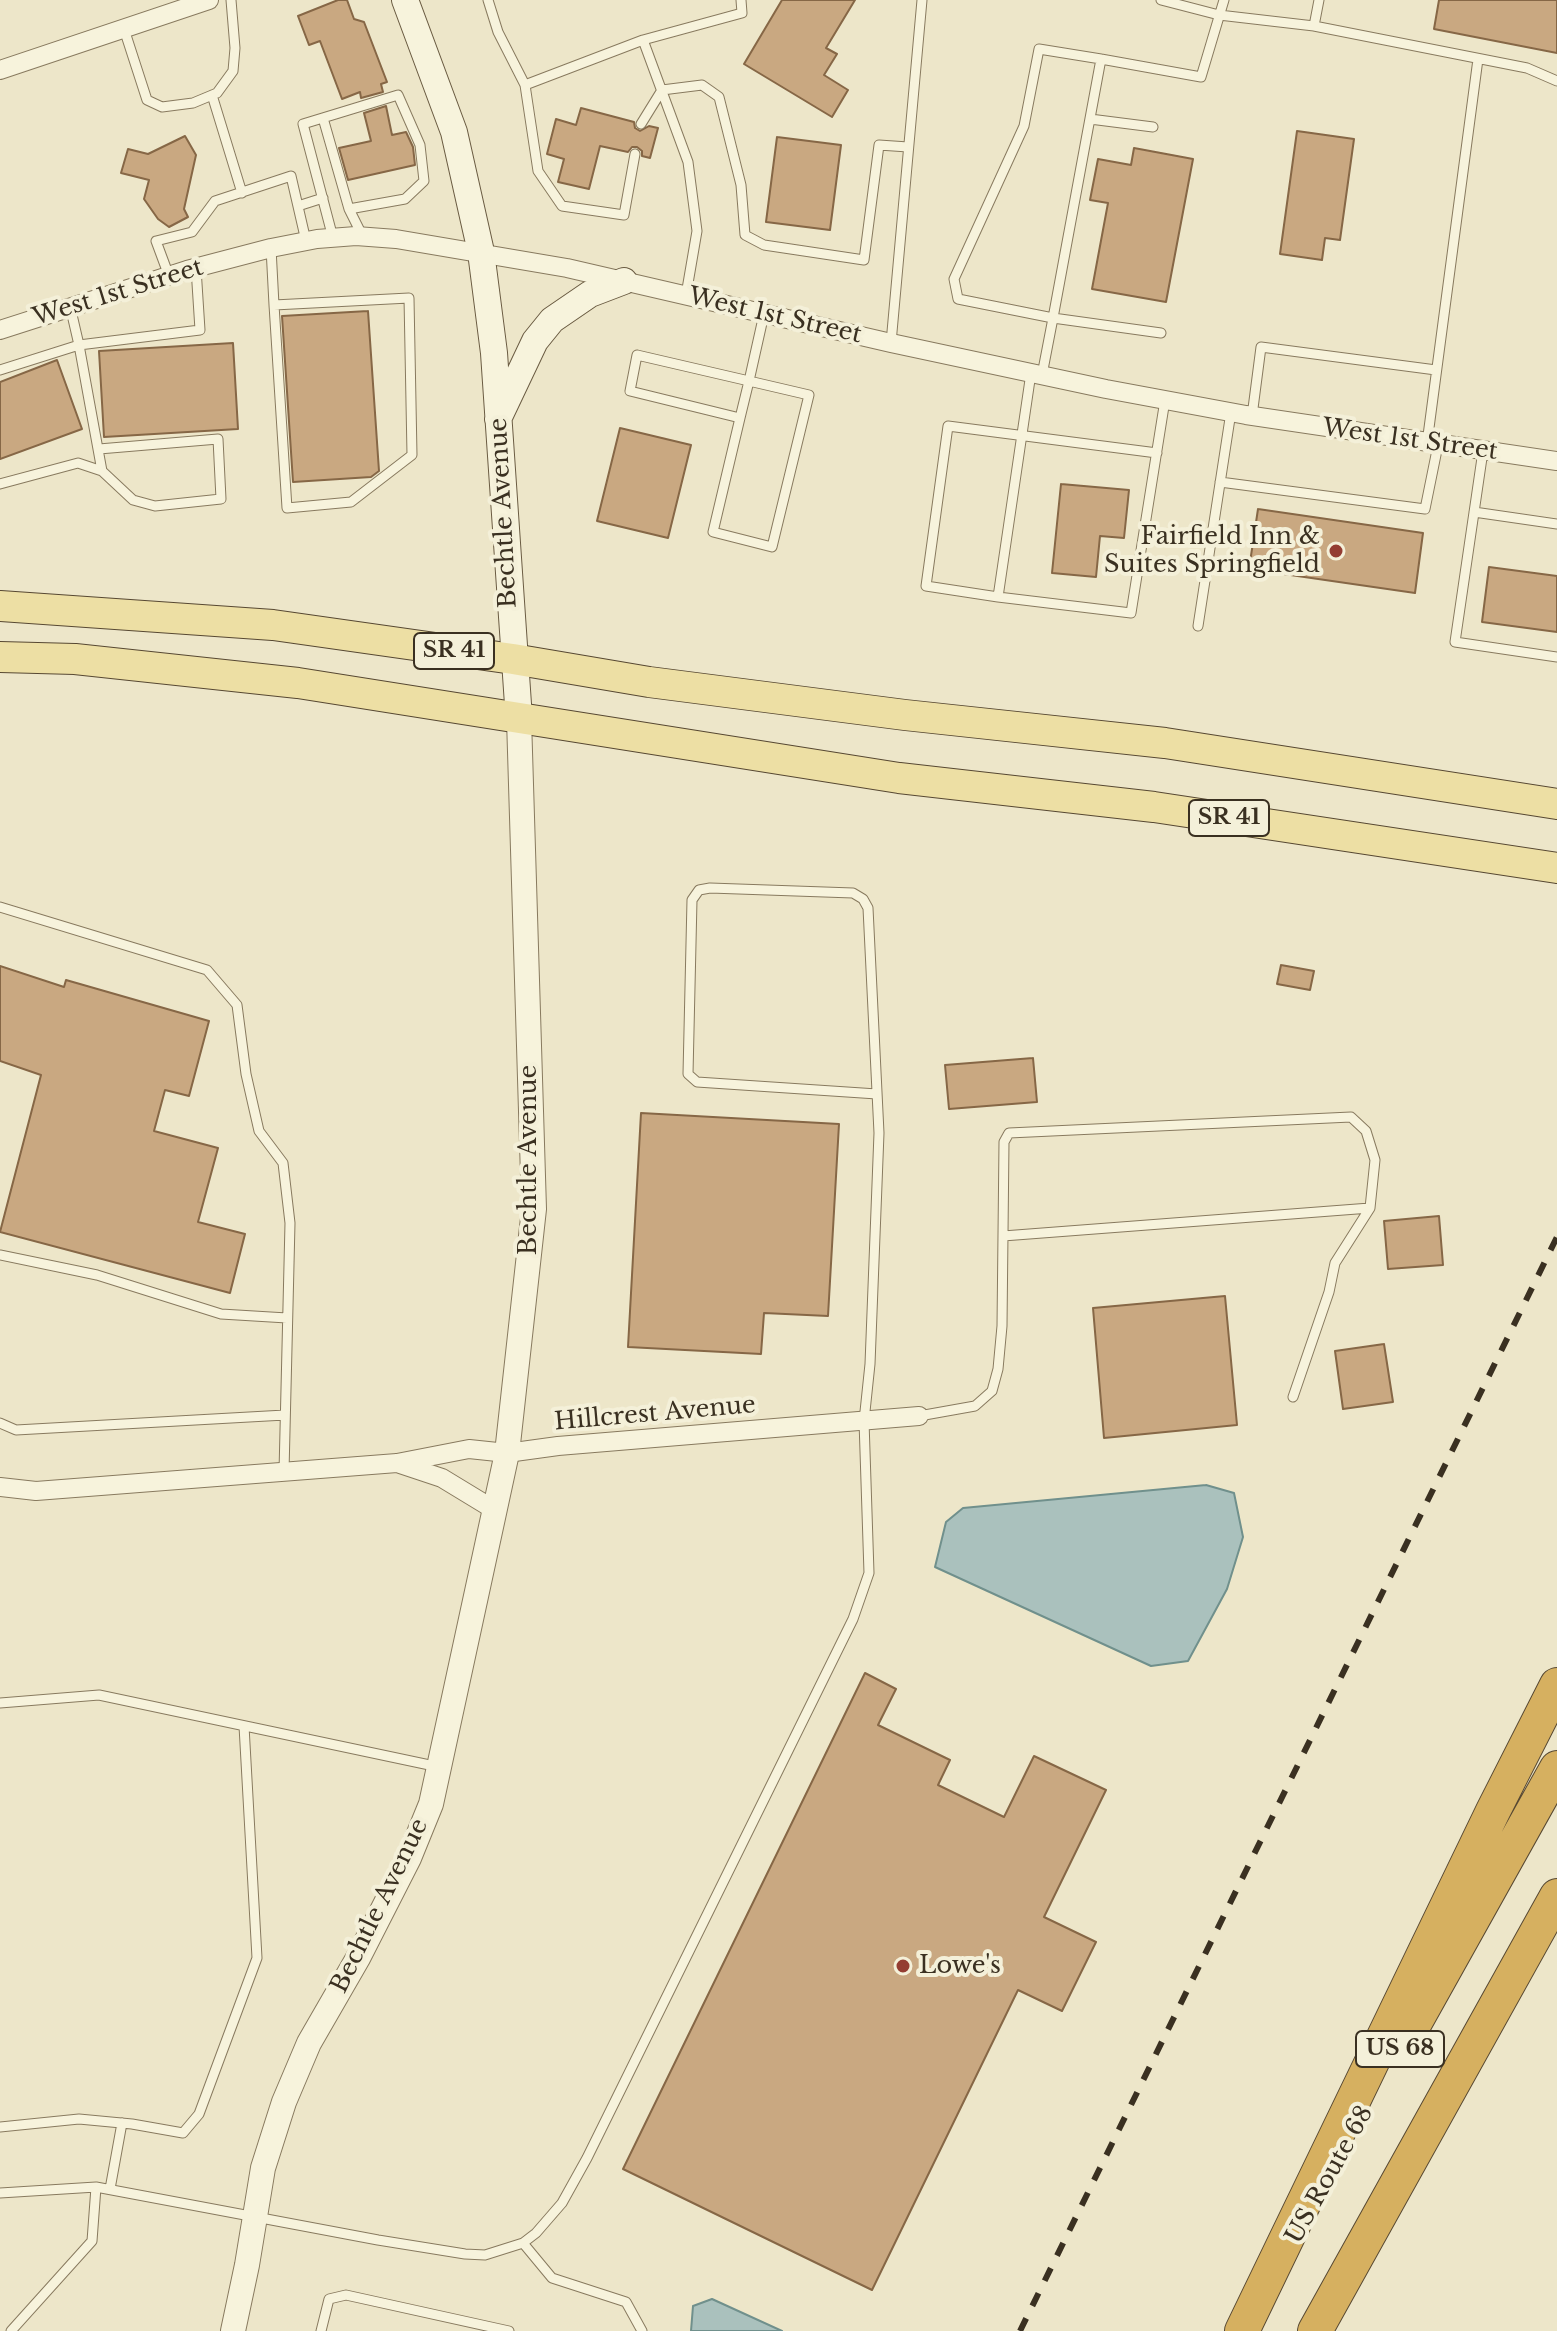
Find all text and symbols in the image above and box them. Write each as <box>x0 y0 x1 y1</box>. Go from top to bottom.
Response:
street label: West 1st Street <box>29 253 207 333</box>
street label: West 1st Street <box>686 282 864 350</box>
street label: West 1st Street <box>1320 413 1500 467</box>
street label: Bechtle Avenue <box>485 417 523 609</box>
place label: Fairfield Inn & Suites Springfield <box>1104 523 1320 579</box>
marker: Fairfield Inn & Suites Springfield <box>1327 542 1345 560</box>
road number: SR 41 <box>414 633 494 669</box>
road number: SR 41 <box>1189 800 1269 836</box>
street label: Bechtle Avenue <box>515 1065 543 1255</box>
street label: Hillcrest Avenue <box>553 1391 757 1437</box>
street label: Bechtle Avenue <box>325 1814 435 1998</box>
place label: Lowe's <box>919 1952 1001 1980</box>
marker: Lowe's <box>894 1957 912 1975</box>
road number: US 68 <box>1356 2031 1444 2067</box>
street label: US Route 68 <box>1280 2101 1380 2249</box>

